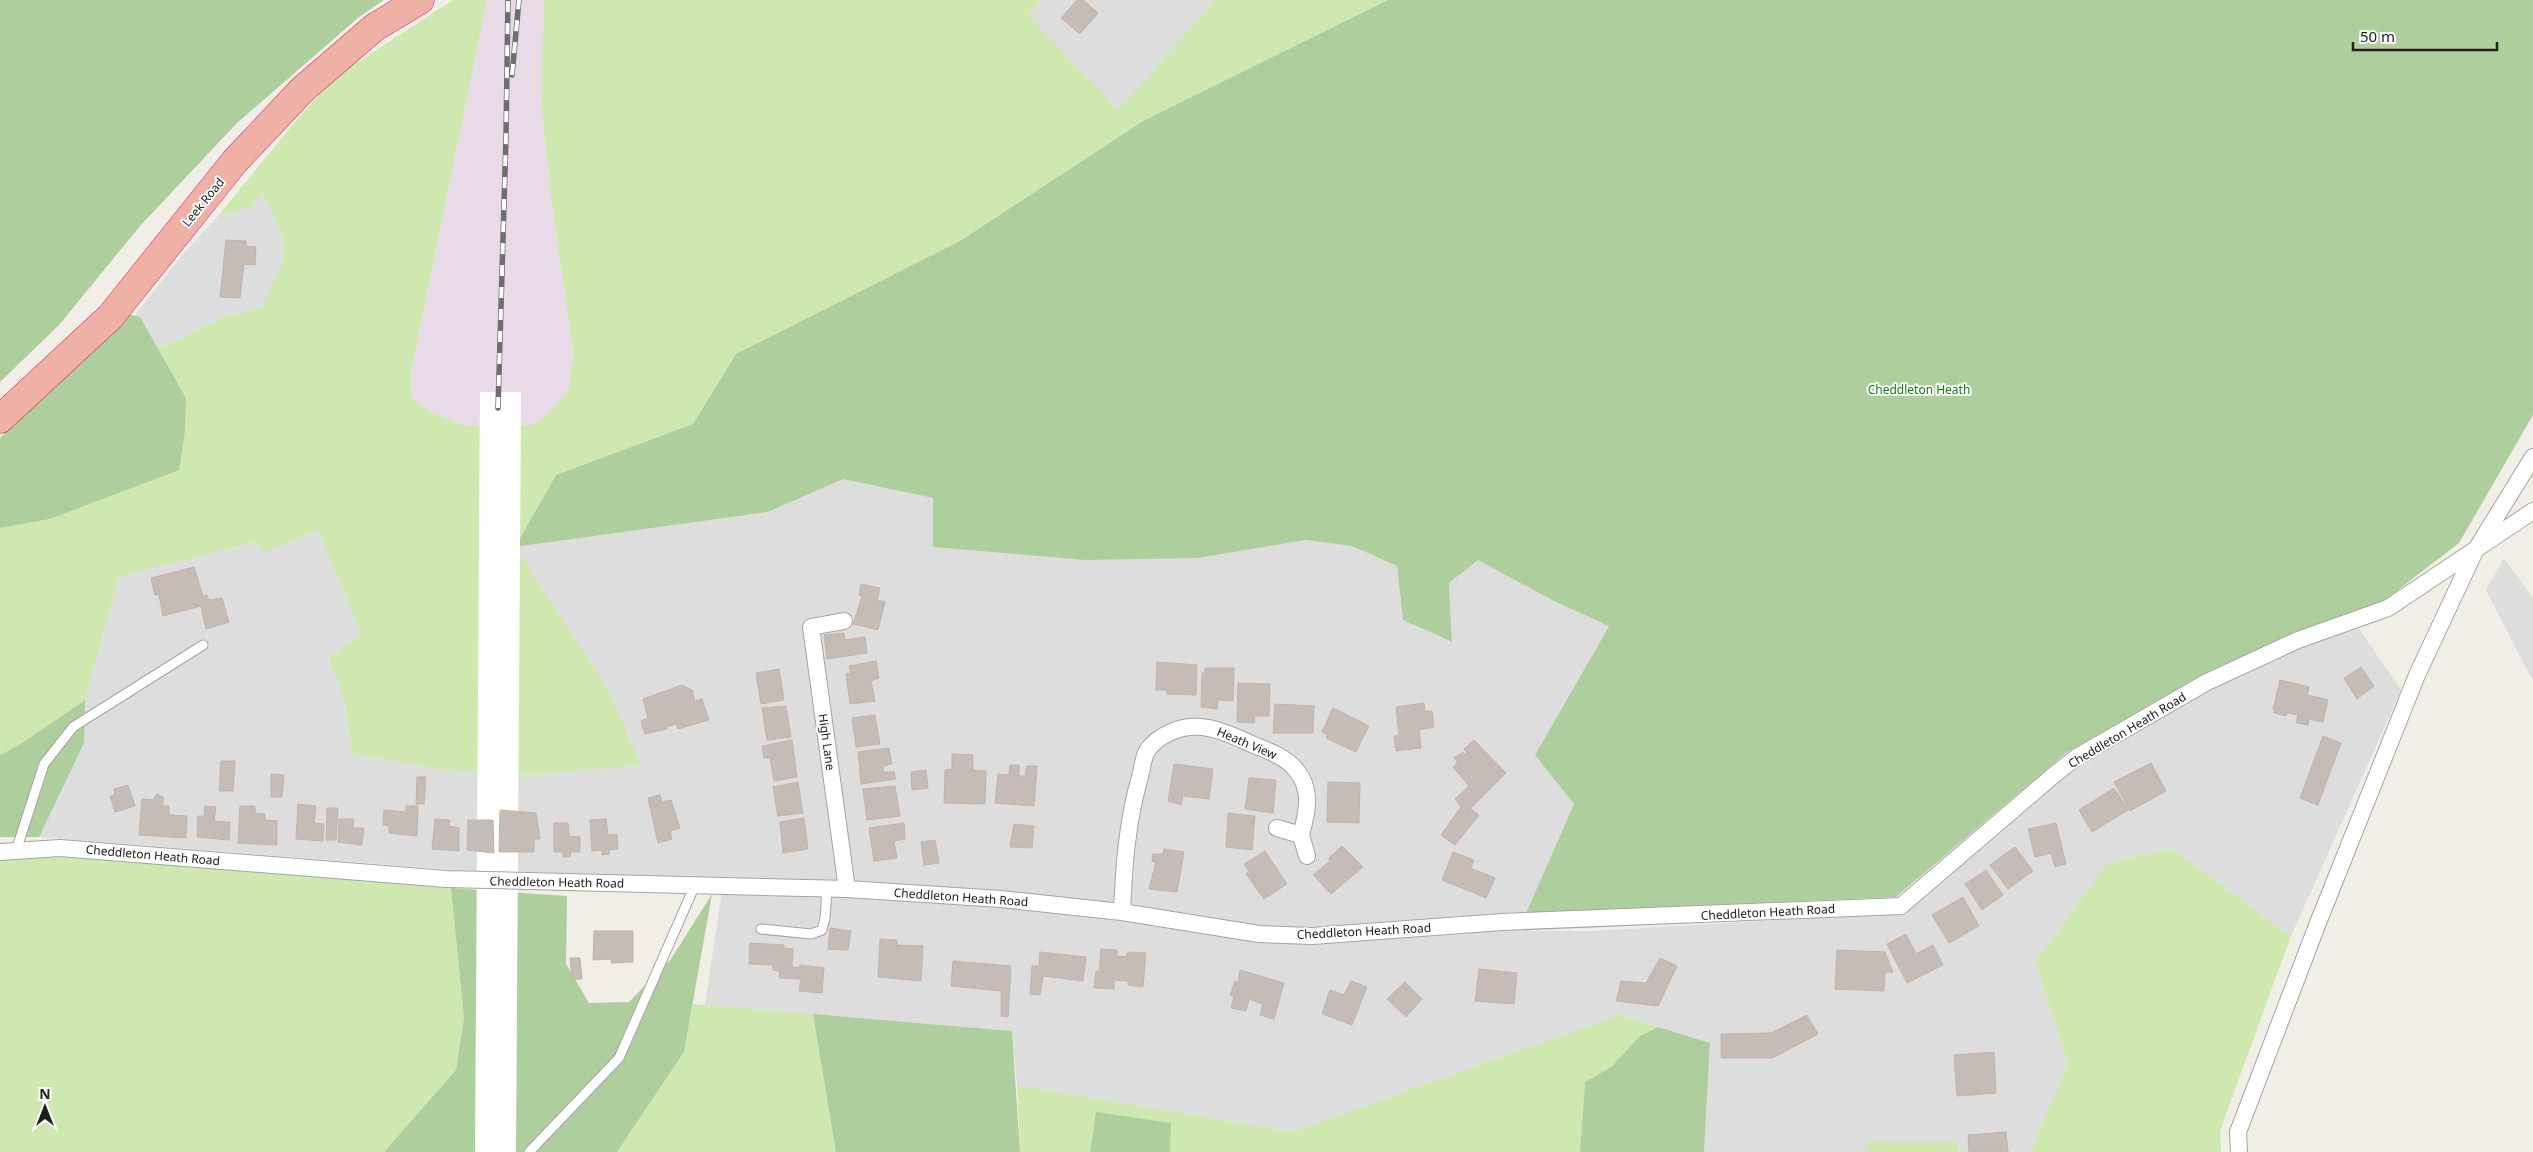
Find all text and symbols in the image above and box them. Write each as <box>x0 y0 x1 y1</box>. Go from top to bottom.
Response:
scale bar <box>2353 20 2497 52</box>
text: 50 m <box>2360 26 2395 46</box>
street label: Leek Road <box>178 174 228 230</box>
park label: Cheddleton Heath <box>1868 381 1970 398</box>
street label: Cheddleton Heath Road <box>2065 688 2189 772</box>
street label: High Lane <box>815 713 839 772</box>
street label: Heath View <box>1214 723 1280 763</box>
street label: Cheddleton Heath Road <box>85 841 221 869</box>
street label: Cheddleton Heath Road <box>490 872 624 892</box>
street label: Cheddleton Heath Road <box>893 884 1029 910</box>
street label: Cheddleton Heath Road <box>1700 900 1836 924</box>
street label: Cheddleton Heath Road <box>1296 919 1432 943</box>
north arrow <box>20 1082 70 1132</box>
text: N <box>39 1084 51 1103</box>

